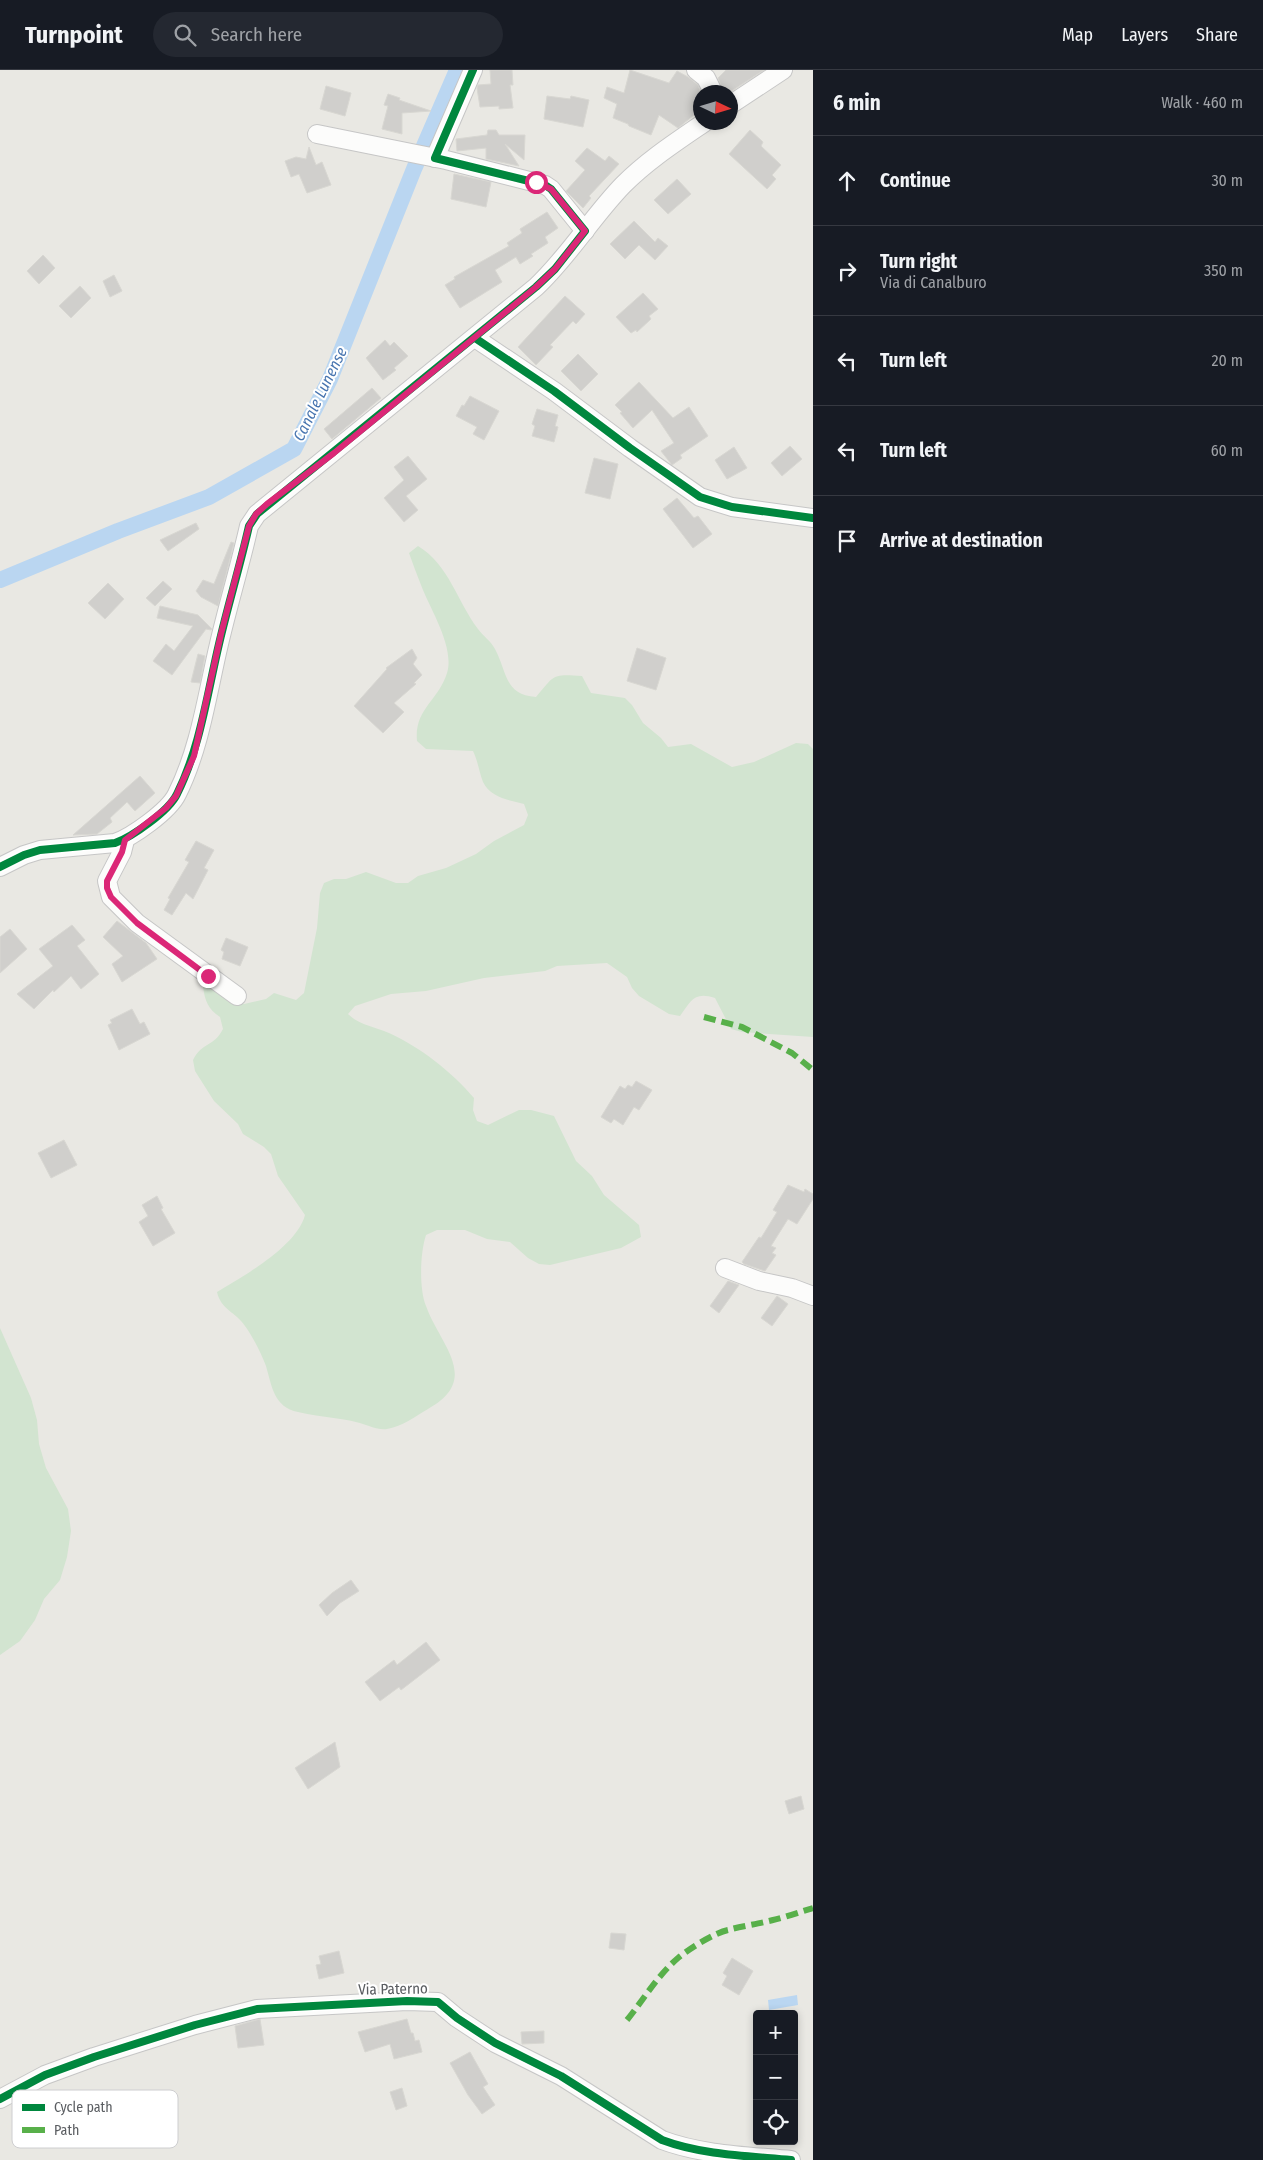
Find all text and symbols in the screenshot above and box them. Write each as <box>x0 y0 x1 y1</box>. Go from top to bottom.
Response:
search box <box>153 12 503 57</box>
text: Turnpoint <box>25 21 123 49</box>
icon: search <box>171 21 199 49</box>
text: Search here <box>211 23 302 46</box>
text: Map <box>1062 24 1093 46</box>
text: Layers <box>1121 24 1168 46</box>
text: Share <box>1196 24 1238 46</box>
north arrow <box>693 85 738 130</box>
text: 6 min <box>833 90 881 116</box>
text: Walk · 460 m <box>1161 93 1243 112</box>
icon: ahead <box>833 167 861 195</box>
text: Continue <box>880 169 951 192</box>
route start <box>525 171 548 194</box>
text: 30 m <box>1211 171 1243 190</box>
text: Turn right <box>880 250 957 273</box>
icon: right <box>833 257 861 285</box>
text: 350 m <box>1204 261 1243 280</box>
text: Via di Canalburo <box>880 273 987 292</box>
water label: Canale Lunense <box>289 344 351 444</box>
icon: left <box>833 347 861 375</box>
text: Turn left <box>880 349 947 372</box>
text: 20 m <box>1212 351 1243 370</box>
icon: left <box>833 437 861 465</box>
text: Turn left <box>880 439 947 462</box>
text: 60 m <box>1211 441 1243 460</box>
icon: arrive <box>833 527 861 555</box>
text: Arrive at destination <box>880 529 1043 552</box>
route end <box>197 965 220 988</box>
street label: Via Paterno <box>358 1979 428 1999</box>
map controls <box>753 2010 798 2145</box>
button: + <box>753 2010 798 2055</box>
button: − <box>753 2055 798 2100</box>
legend <box>12 2090 178 2148</box>
text: Cycle path <box>54 2099 113 2116</box>
button: locate <box>753 2100 798 2145</box>
text: Path <box>54 2122 79 2139</box>

